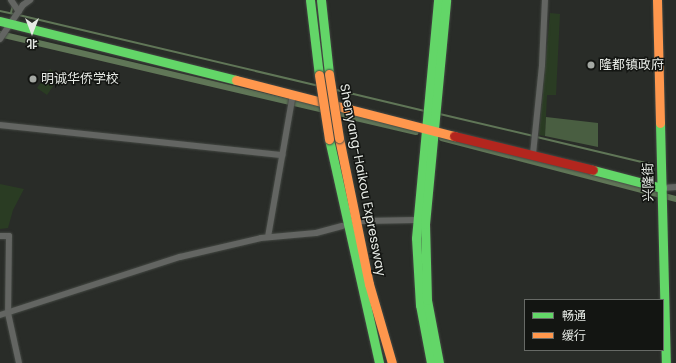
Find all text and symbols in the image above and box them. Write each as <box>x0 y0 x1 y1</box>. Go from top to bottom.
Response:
north arrow <box>12 12 52 52</box>
text: 北 <box>27 36 38 52</box>
place label: 隆都镇政府 <box>599 57 664 73</box>
marker: 隆都镇政府 <box>586 60 596 70</box>
place label: 明诚华侨学校 <box>41 71 119 87</box>
marker: 明诚华侨学校 <box>28 74 38 84</box>
street label: Shenyang-Haikou Expressway <box>336 83 388 277</box>
street label: 兴隆街 <box>641 162 657 202</box>
legend <box>524 299 664 351</box>
text: 畅通 <box>562 307 586 324</box>
text: 缓行 <box>562 327 586 344</box>

